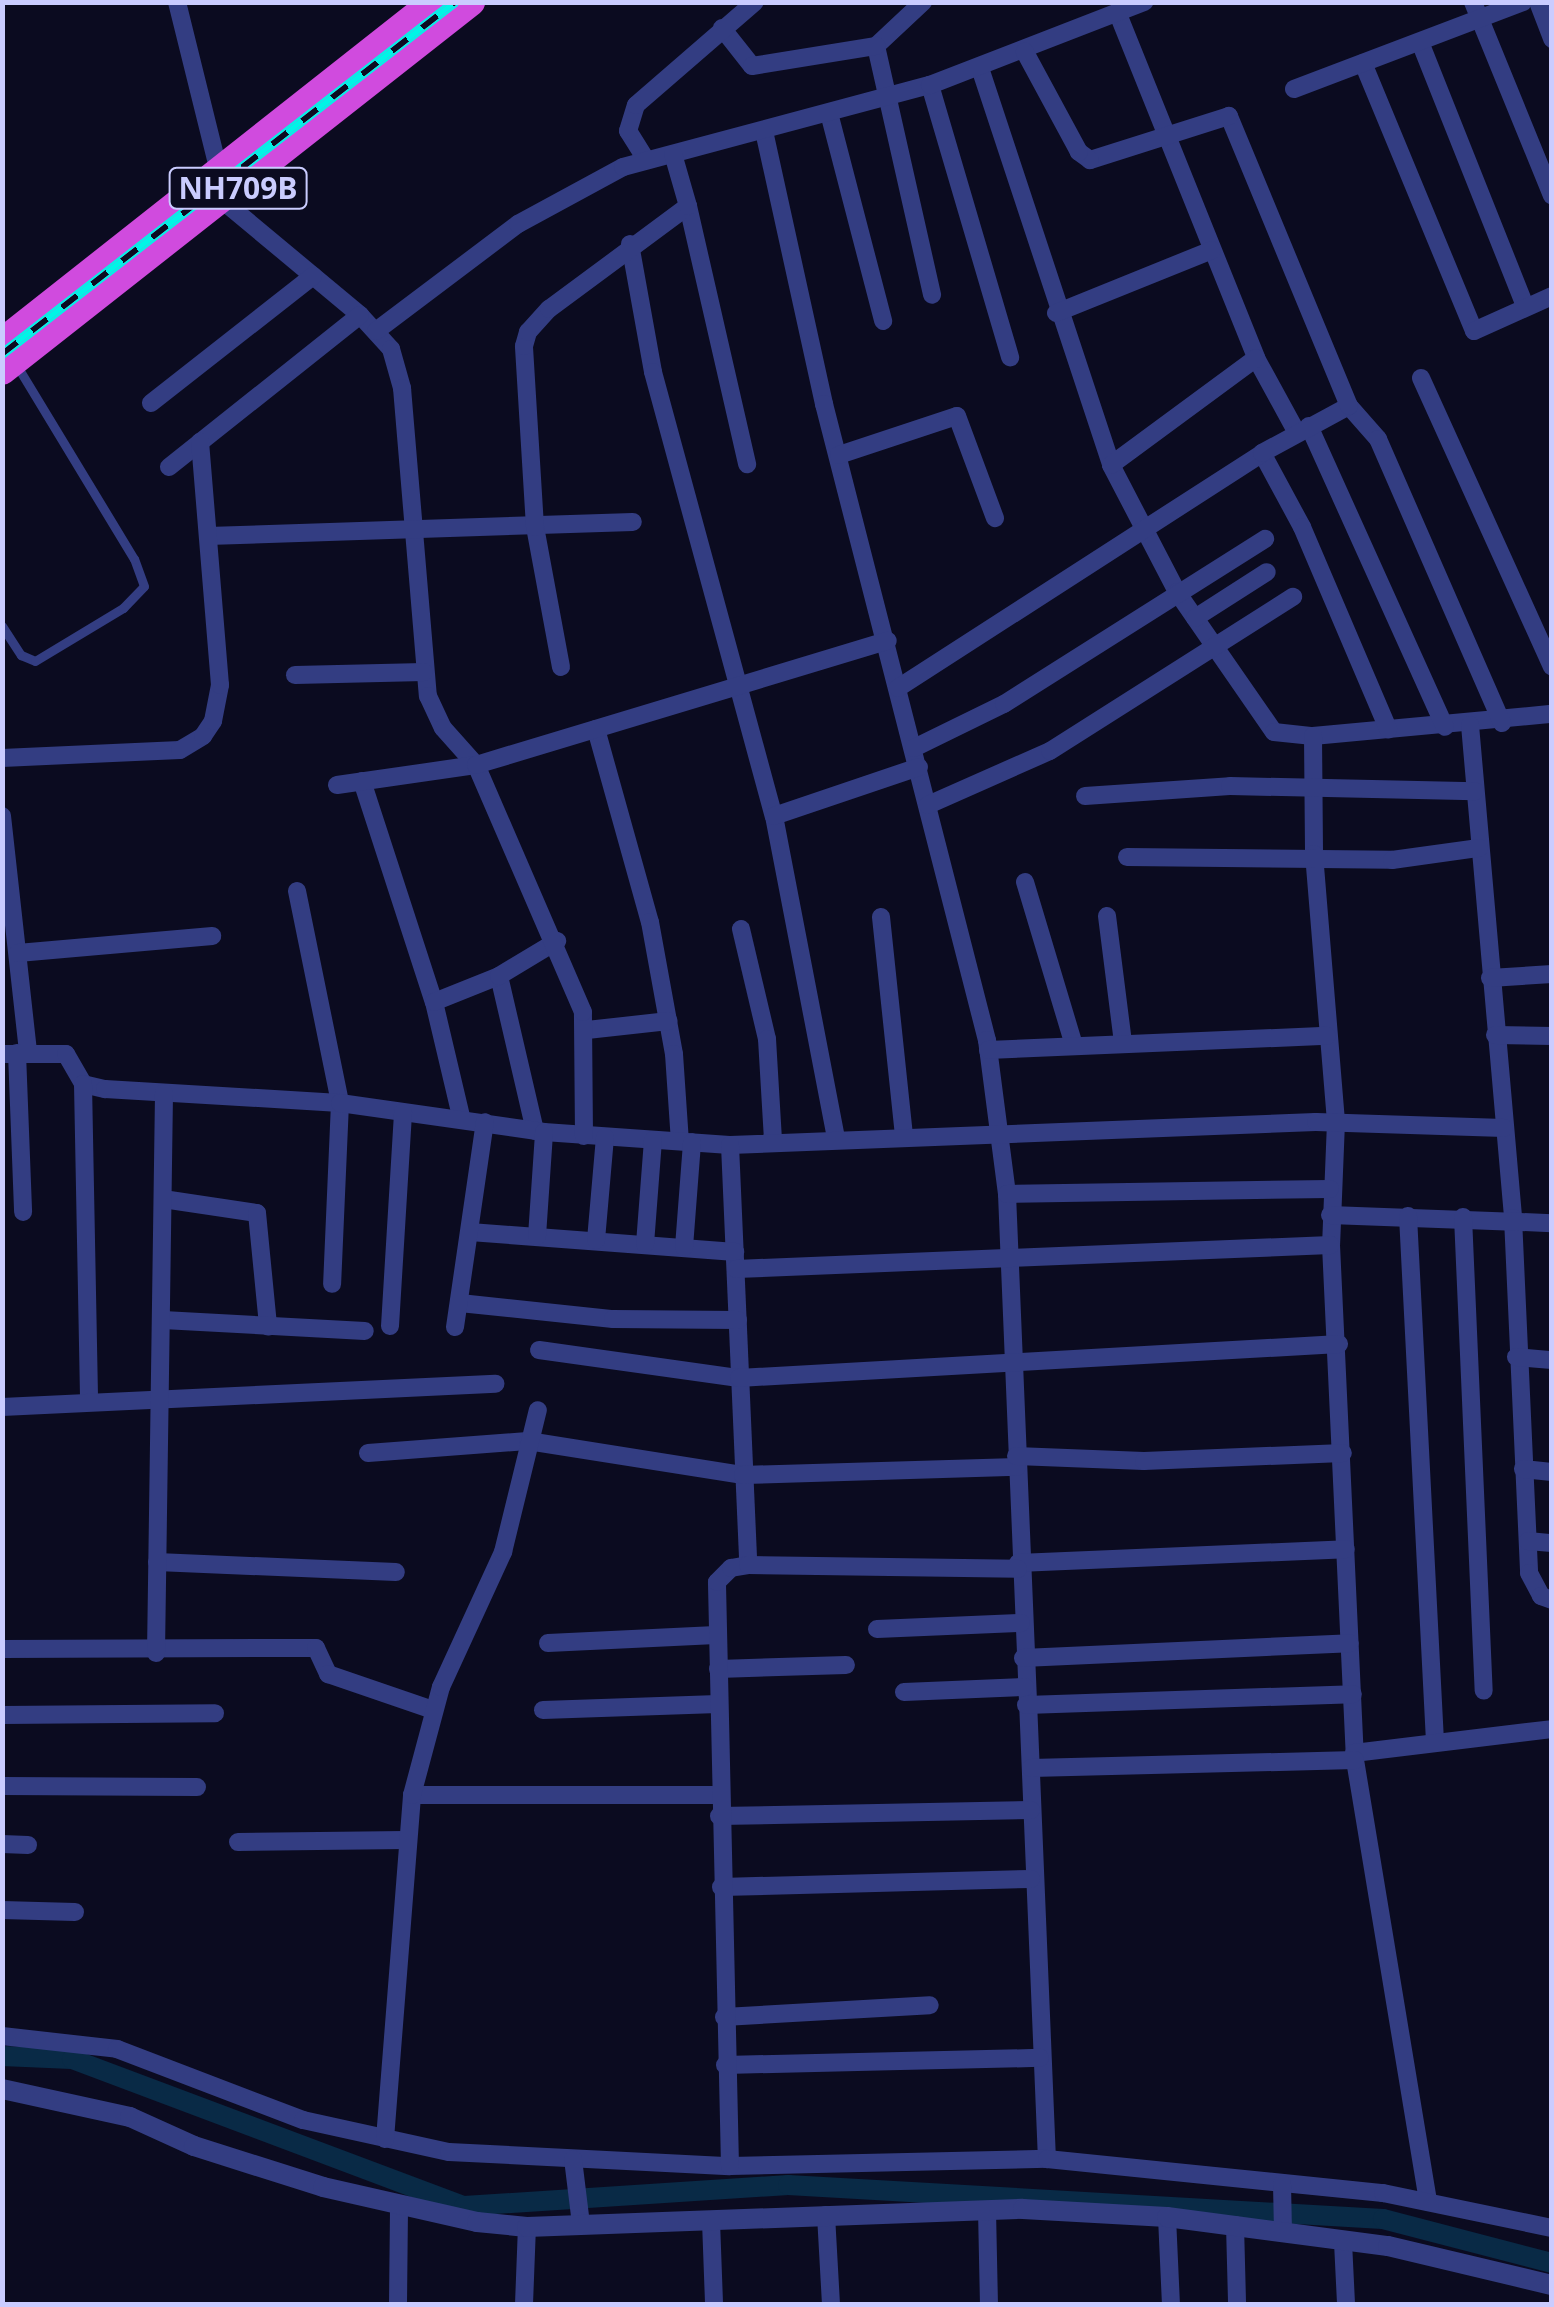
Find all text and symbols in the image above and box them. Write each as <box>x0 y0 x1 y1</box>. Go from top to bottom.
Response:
road number: NH709B <box>168 163 308 213</box>

